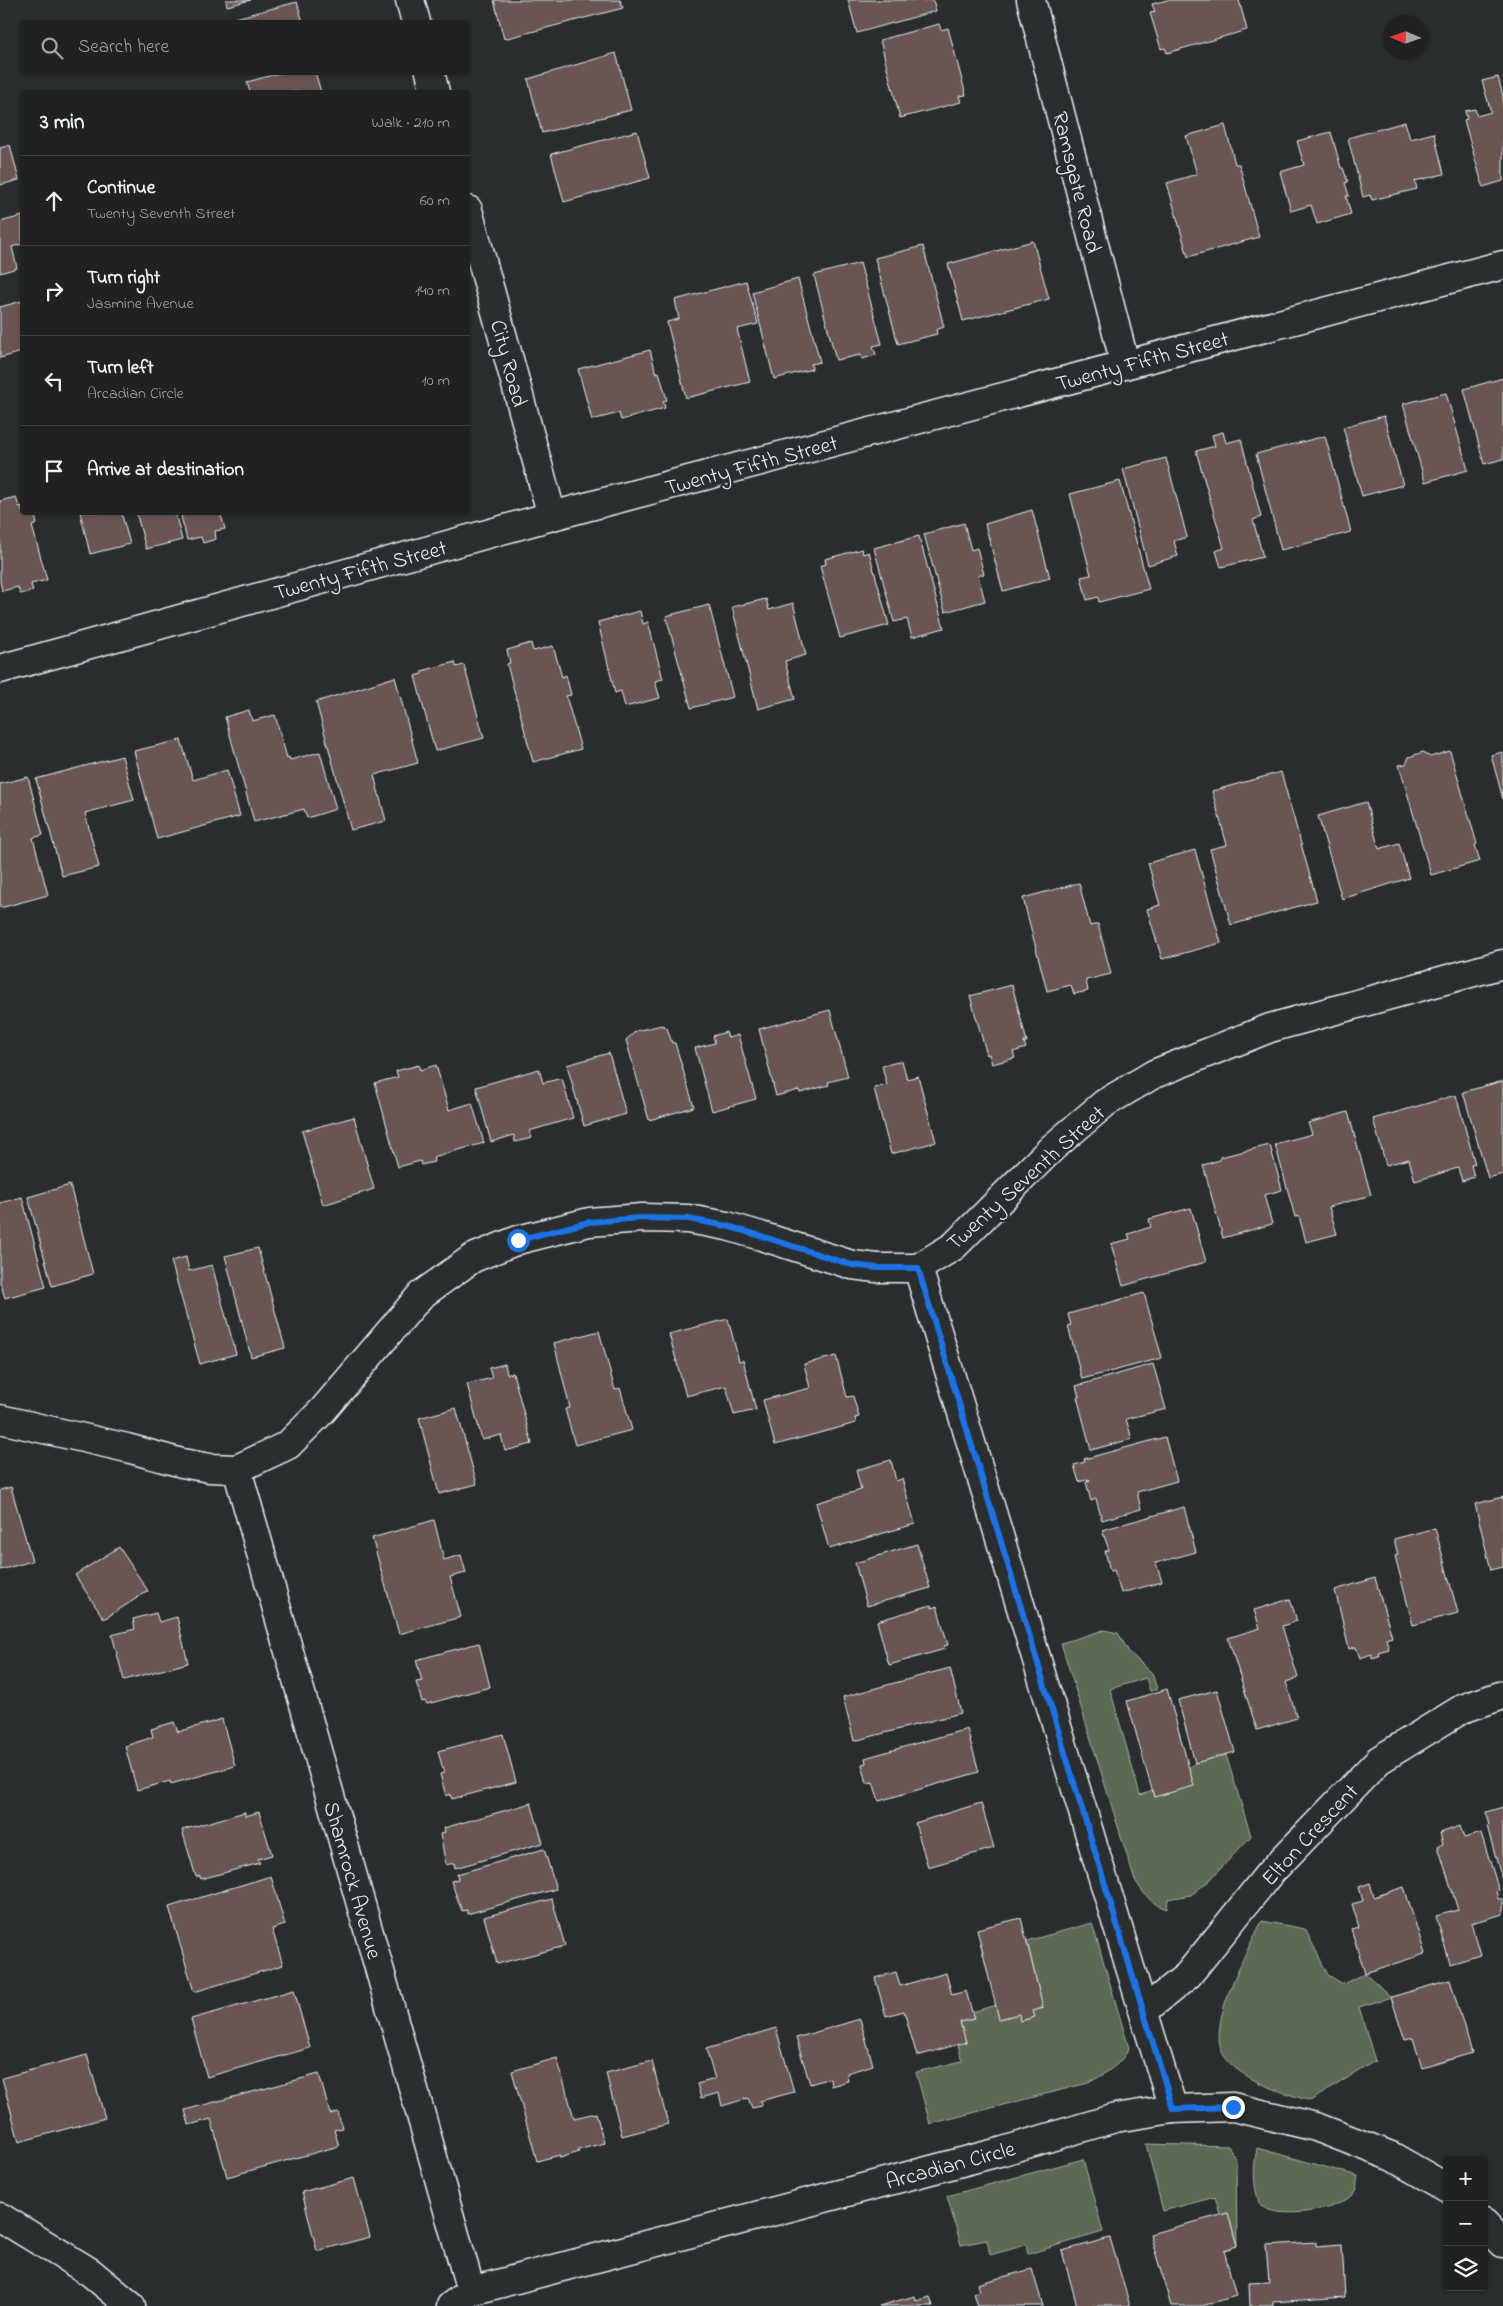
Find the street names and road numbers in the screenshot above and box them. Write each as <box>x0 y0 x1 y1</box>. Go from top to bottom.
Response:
street label: Ramsgate Road <box>1041 109 1108 257</box>
street label: City Road <box>479 317 534 411</box>
street label: Twenty Fifth Street <box>1053 324 1234 402</box>
street label: Twenty Fifth Street <box>662 428 843 506</box>
street label: Twenty Fifth Street <box>271 533 452 611</box>
street label: Twenty Seventh Street <box>940 1099 1115 1260</box>
street label: Elton Crescent <box>1255 1777 1368 1895</box>
street label: Shamrock Avenue <box>313 1798 389 1963</box>
street label: Arcadian Circle <box>883 2134 1019 2200</box>

